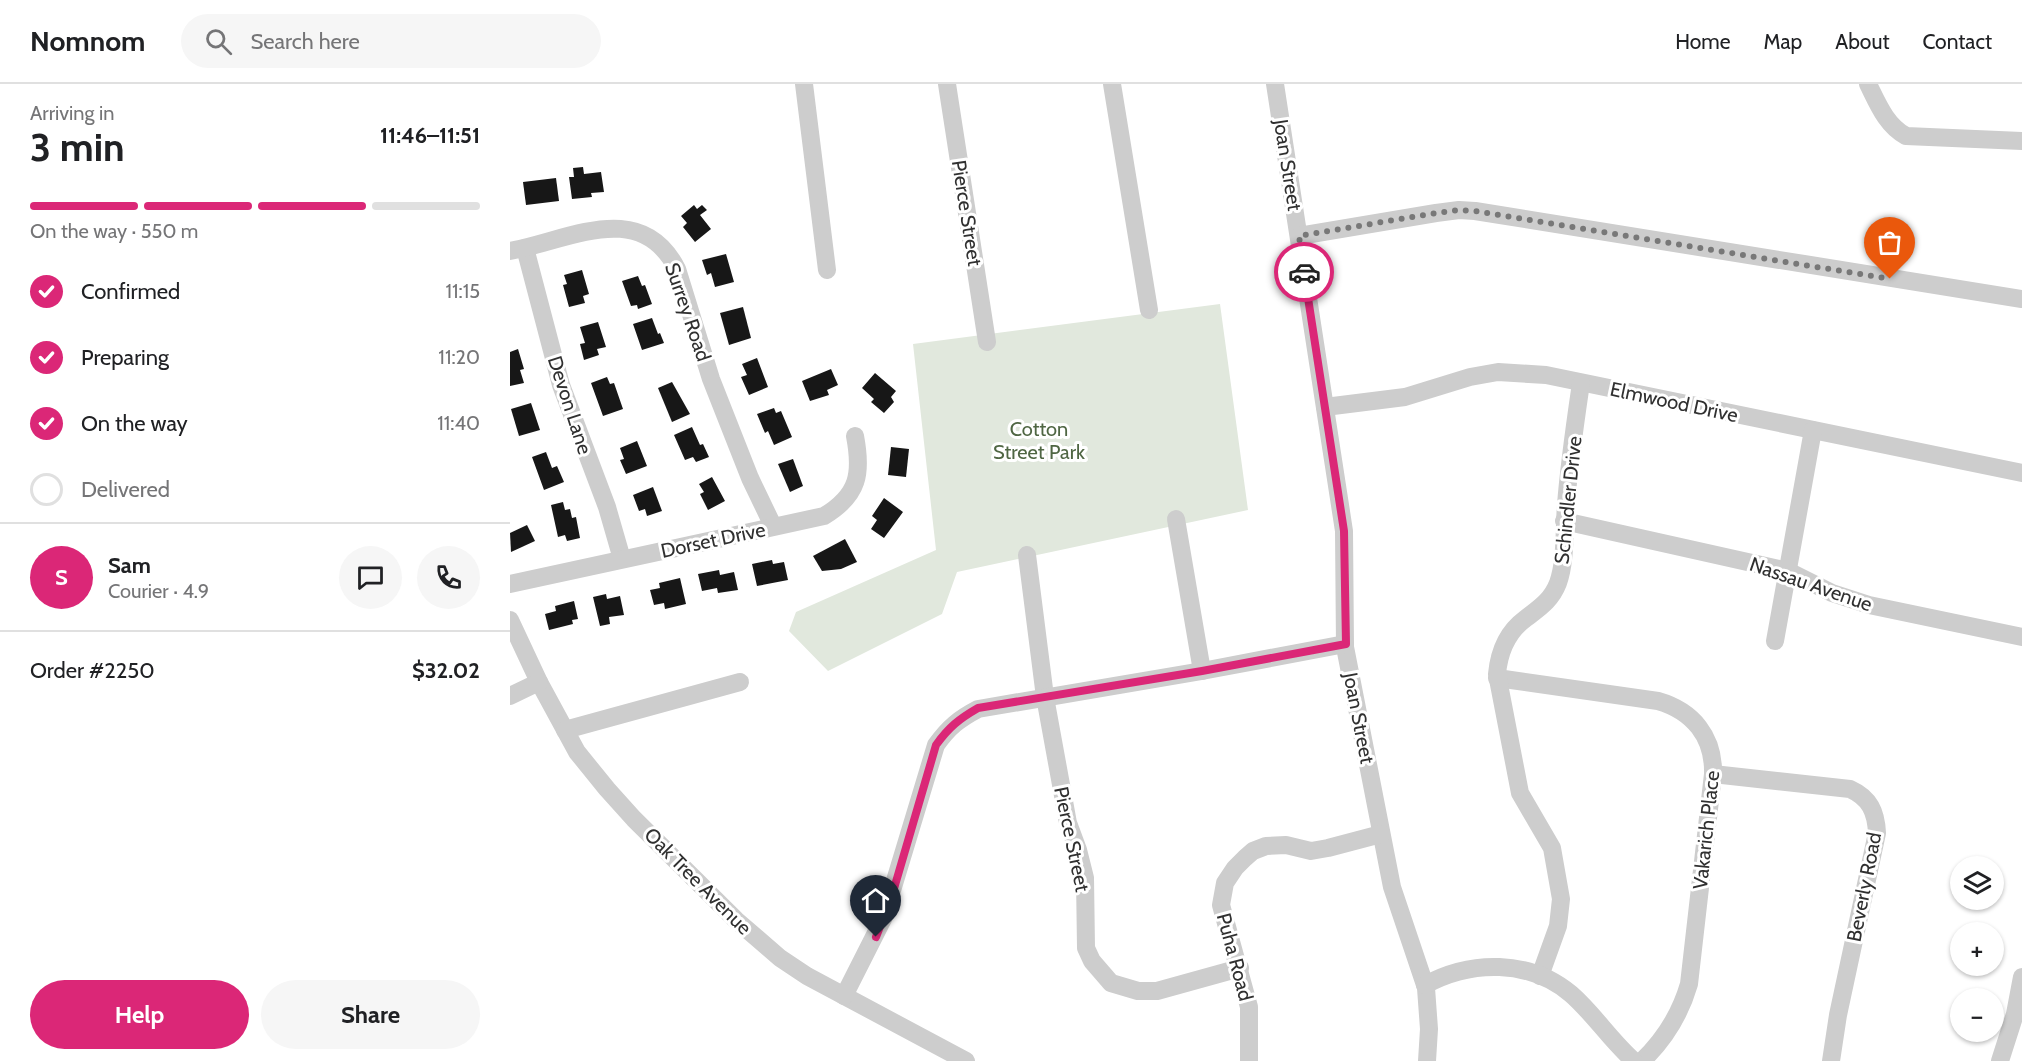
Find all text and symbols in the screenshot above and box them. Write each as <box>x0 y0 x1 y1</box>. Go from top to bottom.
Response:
search box <box>181 14 601 68</box>
text: Nomnom <box>30 24 145 58</box>
icon: search <box>202 25 235 58</box>
text: Search here <box>250 28 360 55</box>
text: Home <box>1675 29 1731 54</box>
text: Map <box>1764 29 1802 54</box>
text: About <box>1835 29 1889 54</box>
text: Contact <box>1922 29 1992 54</box>
text: Arriving in <box>30 101 114 125</box>
street label: Joan Street <box>1269 116 1307 213</box>
text: 11:46–11:51 <box>380 122 480 149</box>
text: 3 min <box>30 123 125 171</box>
street label: Pierce Street <box>947 158 987 268</box>
pin <box>1864 217 1915 279</box>
text: On the way · 550 m <box>30 219 198 243</box>
icon: bag <box>1873 226 1906 259</box>
courier <box>1274 242 1334 302</box>
icon: car <box>1288 256 1321 289</box>
street label: Surrey Road <box>660 260 716 364</box>
icon: check <box>30 275 63 308</box>
text: Confirmed <box>81 278 180 305</box>
text: 11:15 <box>445 279 480 303</box>
icon: check <box>30 341 63 374</box>
text: Preparing <box>81 344 169 371</box>
text: 11:20 <box>438 345 480 369</box>
street label: Devon Lane <box>543 353 597 457</box>
street label: Elmwood Drive <box>1608 377 1740 427</box>
icon: check <box>30 407 63 440</box>
text: On the way <box>81 410 188 437</box>
text: 11:40 <box>437 411 480 435</box>
park label: Cotton Street Park <box>993 417 1085 464</box>
street label: Schindler Drive <box>1549 435 1587 565</box>
text: Delivered <box>81 476 170 503</box>
street label: Dorset Drive <box>658 517 768 563</box>
button: chat <box>339 546 402 609</box>
button: phone <box>417 546 480 609</box>
text: Sam <box>108 552 151 579</box>
street label: Nassau Avenue <box>1747 552 1875 616</box>
text: S <box>55 564 68 591</box>
text: Courier · 4.9 <box>108 579 209 603</box>
text: Order #2250 <box>30 657 155 684</box>
text: $32.02 <box>412 657 480 684</box>
street label: Joan Street <box>1338 669 1380 766</box>
street label: Vakarich Place <box>1688 769 1724 891</box>
street label: Pierce Street <box>1049 784 1095 894</box>
street label: Oak Tree Avenue <box>639 822 757 940</box>
street label: Beverly Road <box>1842 830 1886 944</box>
map controls <box>1950 856 2004 1042</box>
button: layers <box>1950 856 2004 910</box>
pin <box>850 875 901 937</box>
icon: home <box>859 884 892 917</box>
street label: Puha Road <box>1212 910 1258 1004</box>
button: + <box>1950 922 2004 976</box>
button: Help <box>30 980 249 1049</box>
button: Share <box>261 980 480 1049</box>
button: − <box>1950 988 2004 1042</box>

